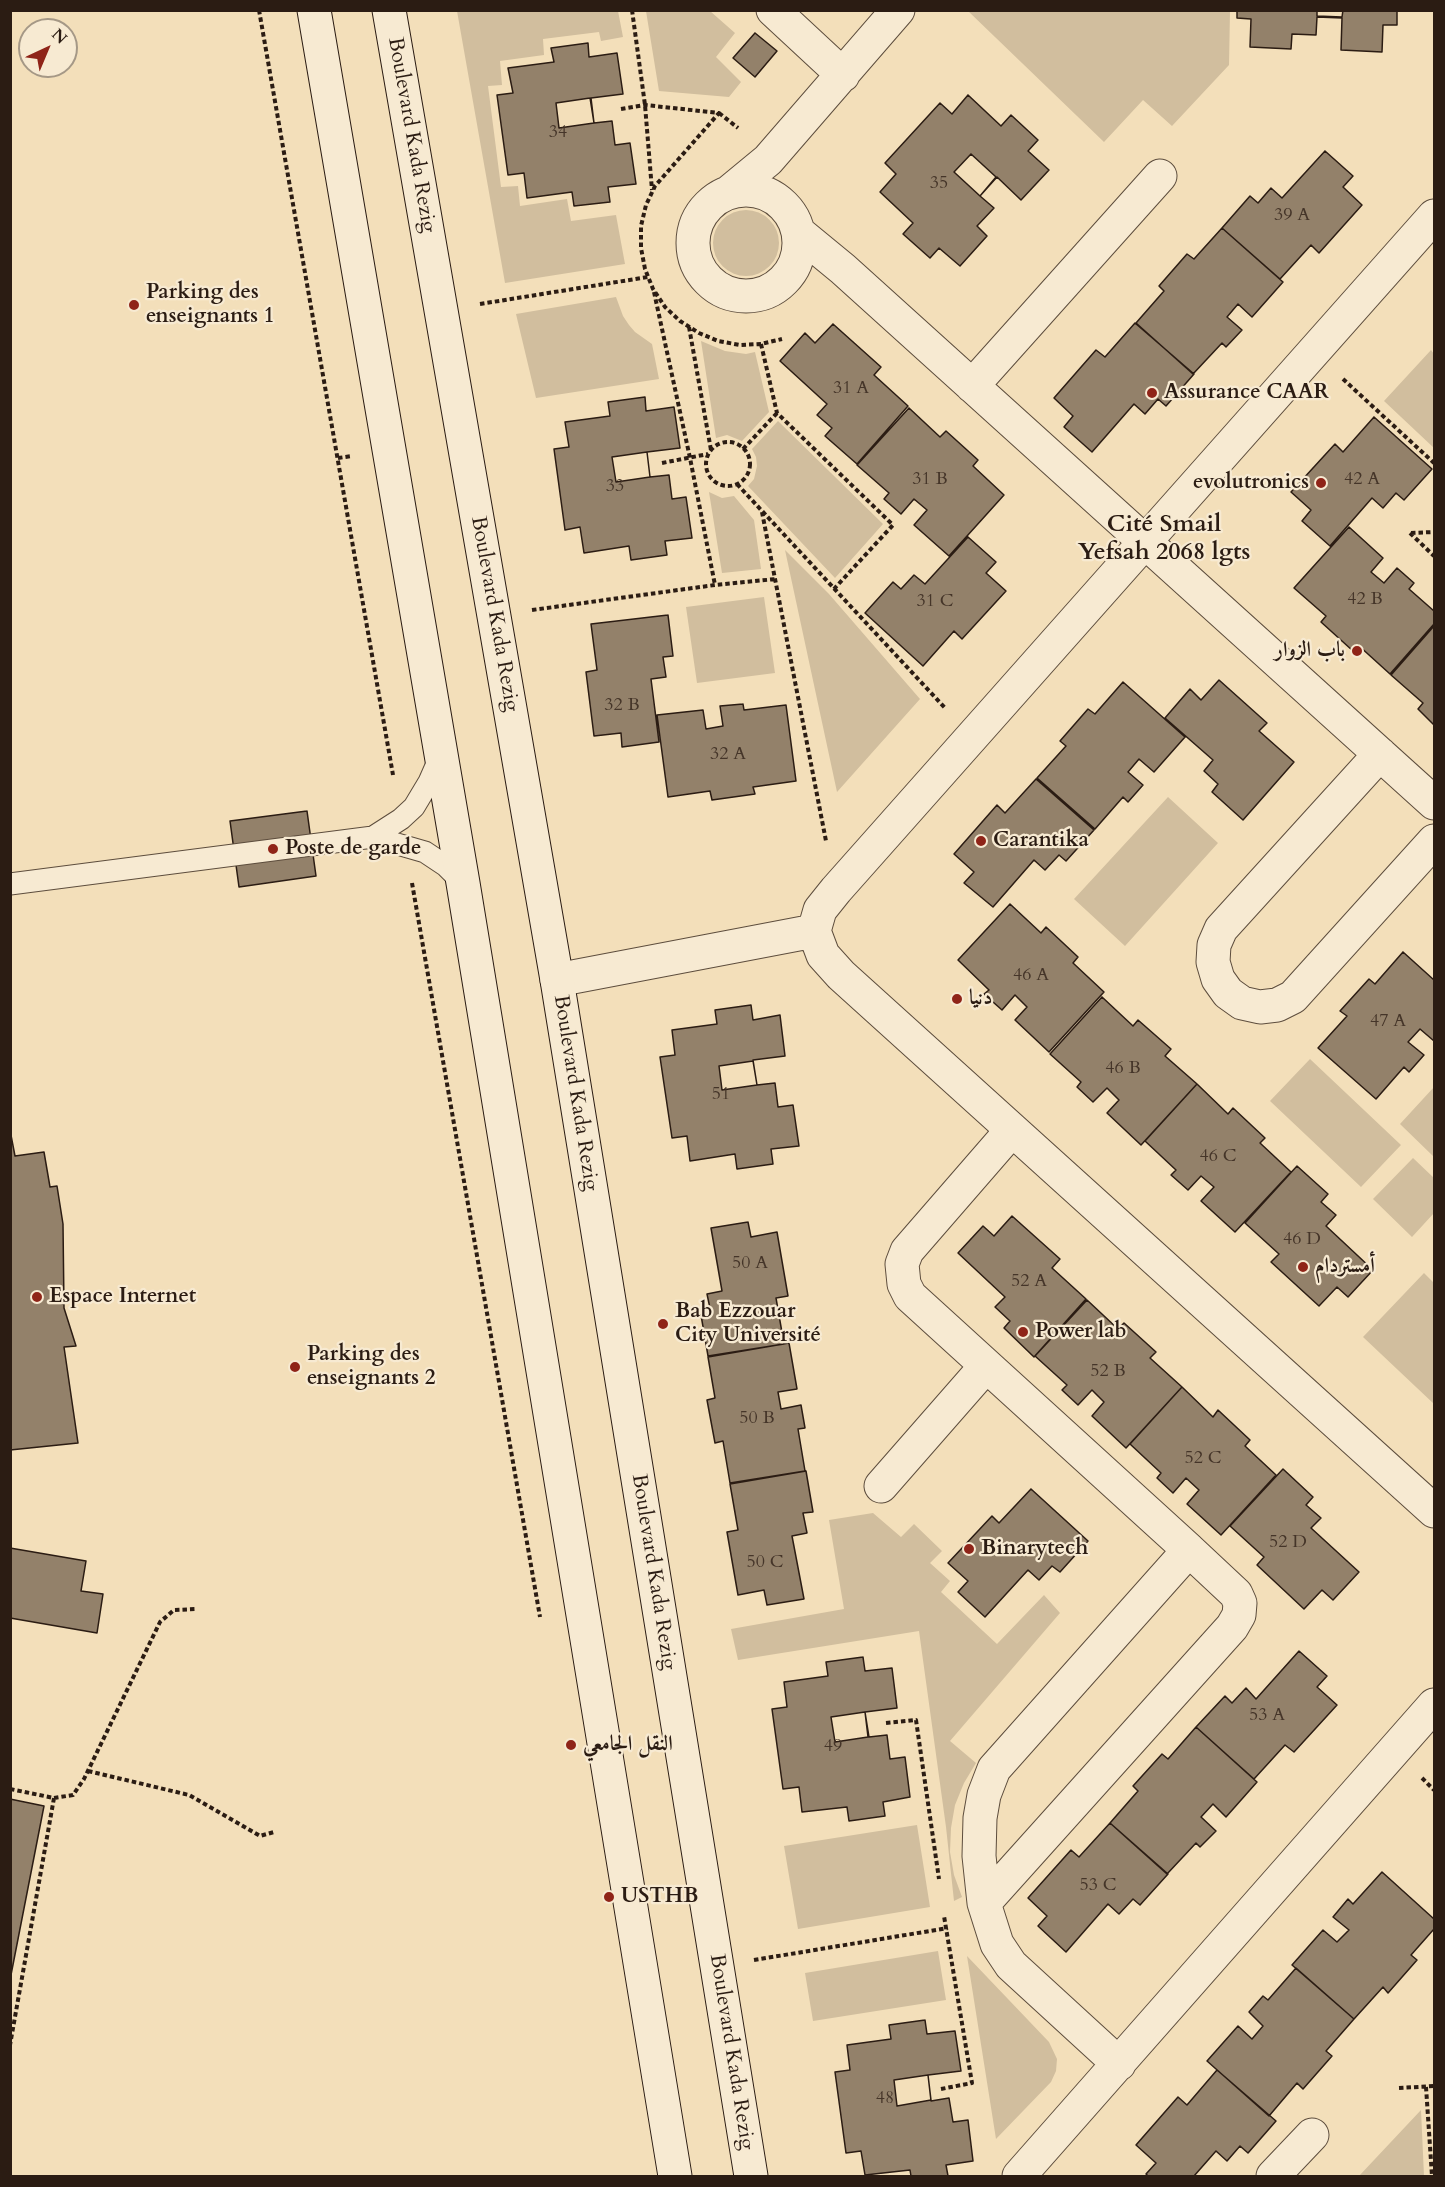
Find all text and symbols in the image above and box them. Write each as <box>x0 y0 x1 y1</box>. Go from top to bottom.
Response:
north arrow <box>18 18 78 78</box>
text: N <box>46 24 72 49</box>
street label: Boulevard Kada Rezig <box>381 35 441 235</box>
house number: 34 <box>549 122 567 144</box>
house number: 35 <box>930 173 948 195</box>
house number: 39 A <box>1274 205 1310 227</box>
place label: Parking des enseignants 1 <box>146 280 274 330</box>
marker: Parking des enseignants 1 <box>127 298 141 312</box>
house number: 31 A <box>833 378 869 400</box>
place label: Assurance CAAR <box>1164 380 1329 406</box>
marker: Assurance CAAR <box>1145 386 1159 400</box>
house number: 31 B <box>912 469 948 491</box>
house number: 42 A <box>1344 469 1380 491</box>
place label: evolutronics <box>1193 470 1309 496</box>
house number: 33 <box>606 476 624 498</box>
marker: evolutronics <box>1314 476 1328 490</box>
district label: Cité Smail Yefsah 2068 lgts <box>1078 511 1250 567</box>
street label: Boulevard Kada Rezig <box>464 514 524 714</box>
house number: 42 B <box>1347 589 1383 611</box>
house number: 31 C <box>916 591 954 613</box>
place label: باب الزوار <box>1275 638 1345 664</box>
marker: باب الزوار <box>1350 644 1364 658</box>
house number: 32 B <box>604 695 640 717</box>
house number: 32 A <box>710 744 746 766</box>
place label: Carantika <box>993 828 1089 854</box>
marker: Carantika <box>974 834 988 848</box>
place label: Poste de garde <box>285 836 421 862</box>
marker: Poste de garde <box>266 842 280 856</box>
house number: 46 A <box>1013 965 1049 987</box>
place label: دنيا <box>969 986 993 1012</box>
marker: دنيا <box>950 992 964 1006</box>
street label: Boulevard Kada Rezig <box>547 993 603 1193</box>
house number: 47 A <box>1370 1011 1406 1033</box>
house number: 46 B <box>1105 1058 1141 1080</box>
house number: 51 <box>712 1084 730 1106</box>
house number: 46 C <box>1199 1146 1237 1168</box>
house number: 46 D <box>1283 1229 1321 1251</box>
house number: 50 A <box>732 1253 768 1275</box>
place label: أمستردام <box>1315 1254 1375 1280</box>
marker: أمستردام <box>1296 1260 1310 1274</box>
house number: 52 A <box>1011 1271 1047 1293</box>
place label: Espace Internet <box>49 1284 196 1310</box>
marker: Espace Internet <box>30 1290 44 1304</box>
place label: Bab Ezzouar City Université <box>675 1299 821 1349</box>
marker: Bab Ezzouar City Université <box>656 1317 670 1331</box>
place label: Power lab <box>1035 1319 1127 1345</box>
marker: Power lab <box>1016 1325 1030 1339</box>
place label: Parking des enseignants 2 <box>307 1342 435 1392</box>
marker: Parking des enseignants 2 <box>288 1360 302 1374</box>
house number: 52 B <box>1090 1361 1126 1383</box>
house number: 50 B <box>739 1408 775 1430</box>
house number: 52 C <box>1184 1448 1222 1470</box>
street label: Boulevard Kada Rezig <box>625 1472 681 1672</box>
house number: 52 D <box>1269 1532 1307 1554</box>
place label: Binarytech <box>981 1536 1088 1562</box>
marker: Binarytech <box>962 1542 976 1556</box>
house number: 50 C <box>746 1552 784 1574</box>
house number: 53 A <box>1249 1705 1285 1727</box>
place label: النقل الجامعي <box>583 1732 673 1758</box>
house number: 49 <box>824 1736 842 1758</box>
marker: النقل الجامعي <box>564 1738 578 1752</box>
house number: 53 C <box>1079 1875 1117 1897</box>
place label: USTHB <box>621 1884 698 1910</box>
marker: USTHB <box>602 1890 616 1904</box>
street label: Boulevard Kada Rezig <box>703 1952 759 2152</box>
house number: 48 <box>876 2088 894 2110</box>

